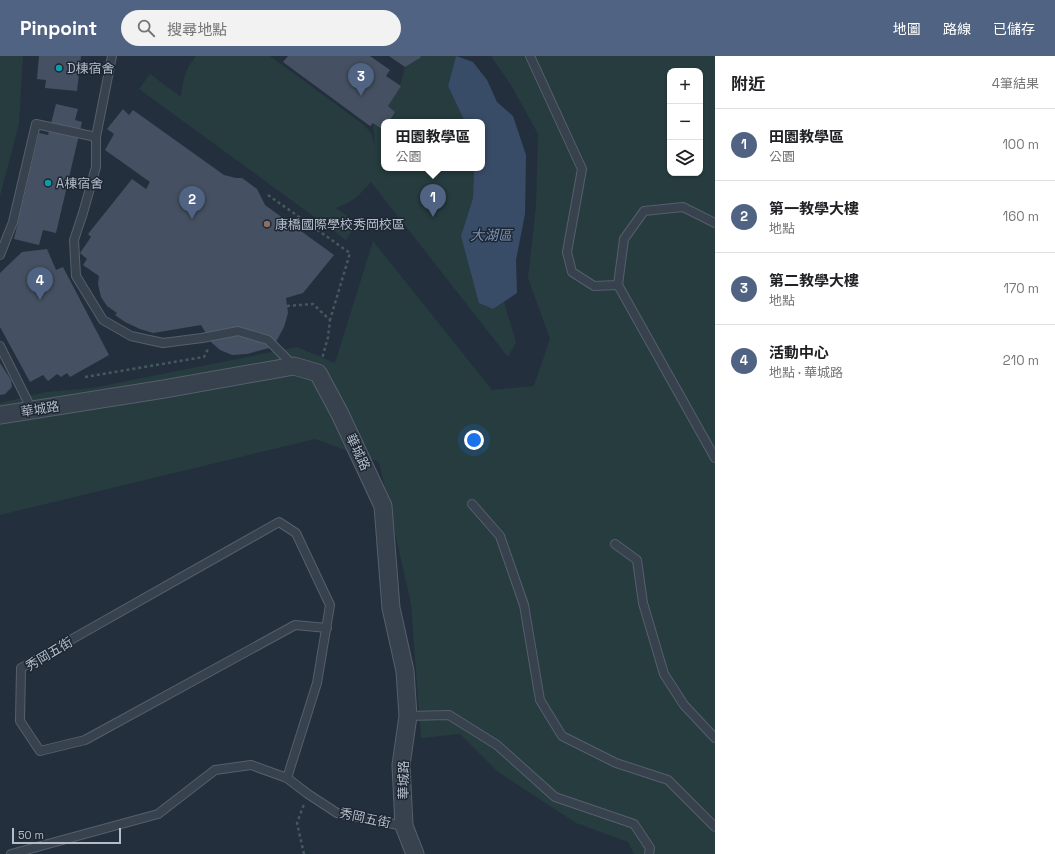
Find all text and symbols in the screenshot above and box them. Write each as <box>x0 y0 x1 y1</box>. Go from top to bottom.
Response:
search box <box>121 10 401 46</box>
text: Pinpoint <box>20 16 97 41</box>
icon: search <box>135 17 157 39</box>
text: 搜尋地點 <box>167 20 227 39</box>
text: 地圖 <box>893 20 921 38</box>
text: 路線 <box>943 20 971 38</box>
text: 已儲存 <box>993 20 1035 38</box>
place label: D棟宿舍 <box>67 60 115 77</box>
marker: D棟宿舍 <box>54 63 64 73</box>
pin: 3 <box>348 63 374 96</box>
map controls <box>667 68 703 176</box>
button: + <box>667 68 703 104</box>
text: 附近 <box>731 73 765 95</box>
text: 4筆結果 <box>992 75 1039 92</box>
button: − <box>667 104 703 140</box>
popup <box>381 119 485 171</box>
text: 田園教學區 <box>395 127 471 146</box>
text: 田園教學區 <box>769 127 844 146</box>
text: 1 <box>741 136 747 153</box>
text: 100 m <box>1002 136 1039 153</box>
button: layers <box>667 140 703 176</box>
text: 公園 <box>395 148 422 165</box>
text: 公園 <box>769 148 795 165</box>
place label: A棟宿舍 <box>56 175 103 192</box>
marker: A棟宿舍 <box>43 178 53 188</box>
pin: 1 <box>420 184 446 217</box>
pin: 2 <box>179 186 205 219</box>
text: 第一教學大樓 <box>769 199 859 218</box>
text: 2 <box>740 208 748 225</box>
text: 160 m <box>1003 208 1039 225</box>
place label: 康橋國際學校秀岡校區 <box>275 216 405 233</box>
marker: 康橋國際學校秀岡校區 <box>262 219 272 229</box>
text: 地點 <box>769 220 795 237</box>
water label: 大湖區 <box>470 226 514 244</box>
pin: 4 <box>27 267 53 300</box>
text: 第二教學大樓 <box>769 271 859 290</box>
text: 3 <box>740 280 748 297</box>
text: 170 m <box>1003 280 1039 297</box>
text: 地點 <box>769 292 795 309</box>
text: 活動中心 <box>769 343 829 362</box>
text: 4 <box>740 352 748 369</box>
text: 210 m <box>1003 352 1039 369</box>
text: 地點 · 華城路 <box>769 364 843 381</box>
street label: 華城路 <box>19 398 61 420</box>
your location <box>464 430 484 450</box>
street label: 華城路 <box>342 431 374 473</box>
street label: 秀岡五街 <box>22 633 76 675</box>
street label: 華城路 <box>395 760 412 800</box>
street label: 秀岡五街 <box>338 804 392 832</box>
scale bar <box>12 826 121 845</box>
text: 50 m <box>18 828 44 842</box>

